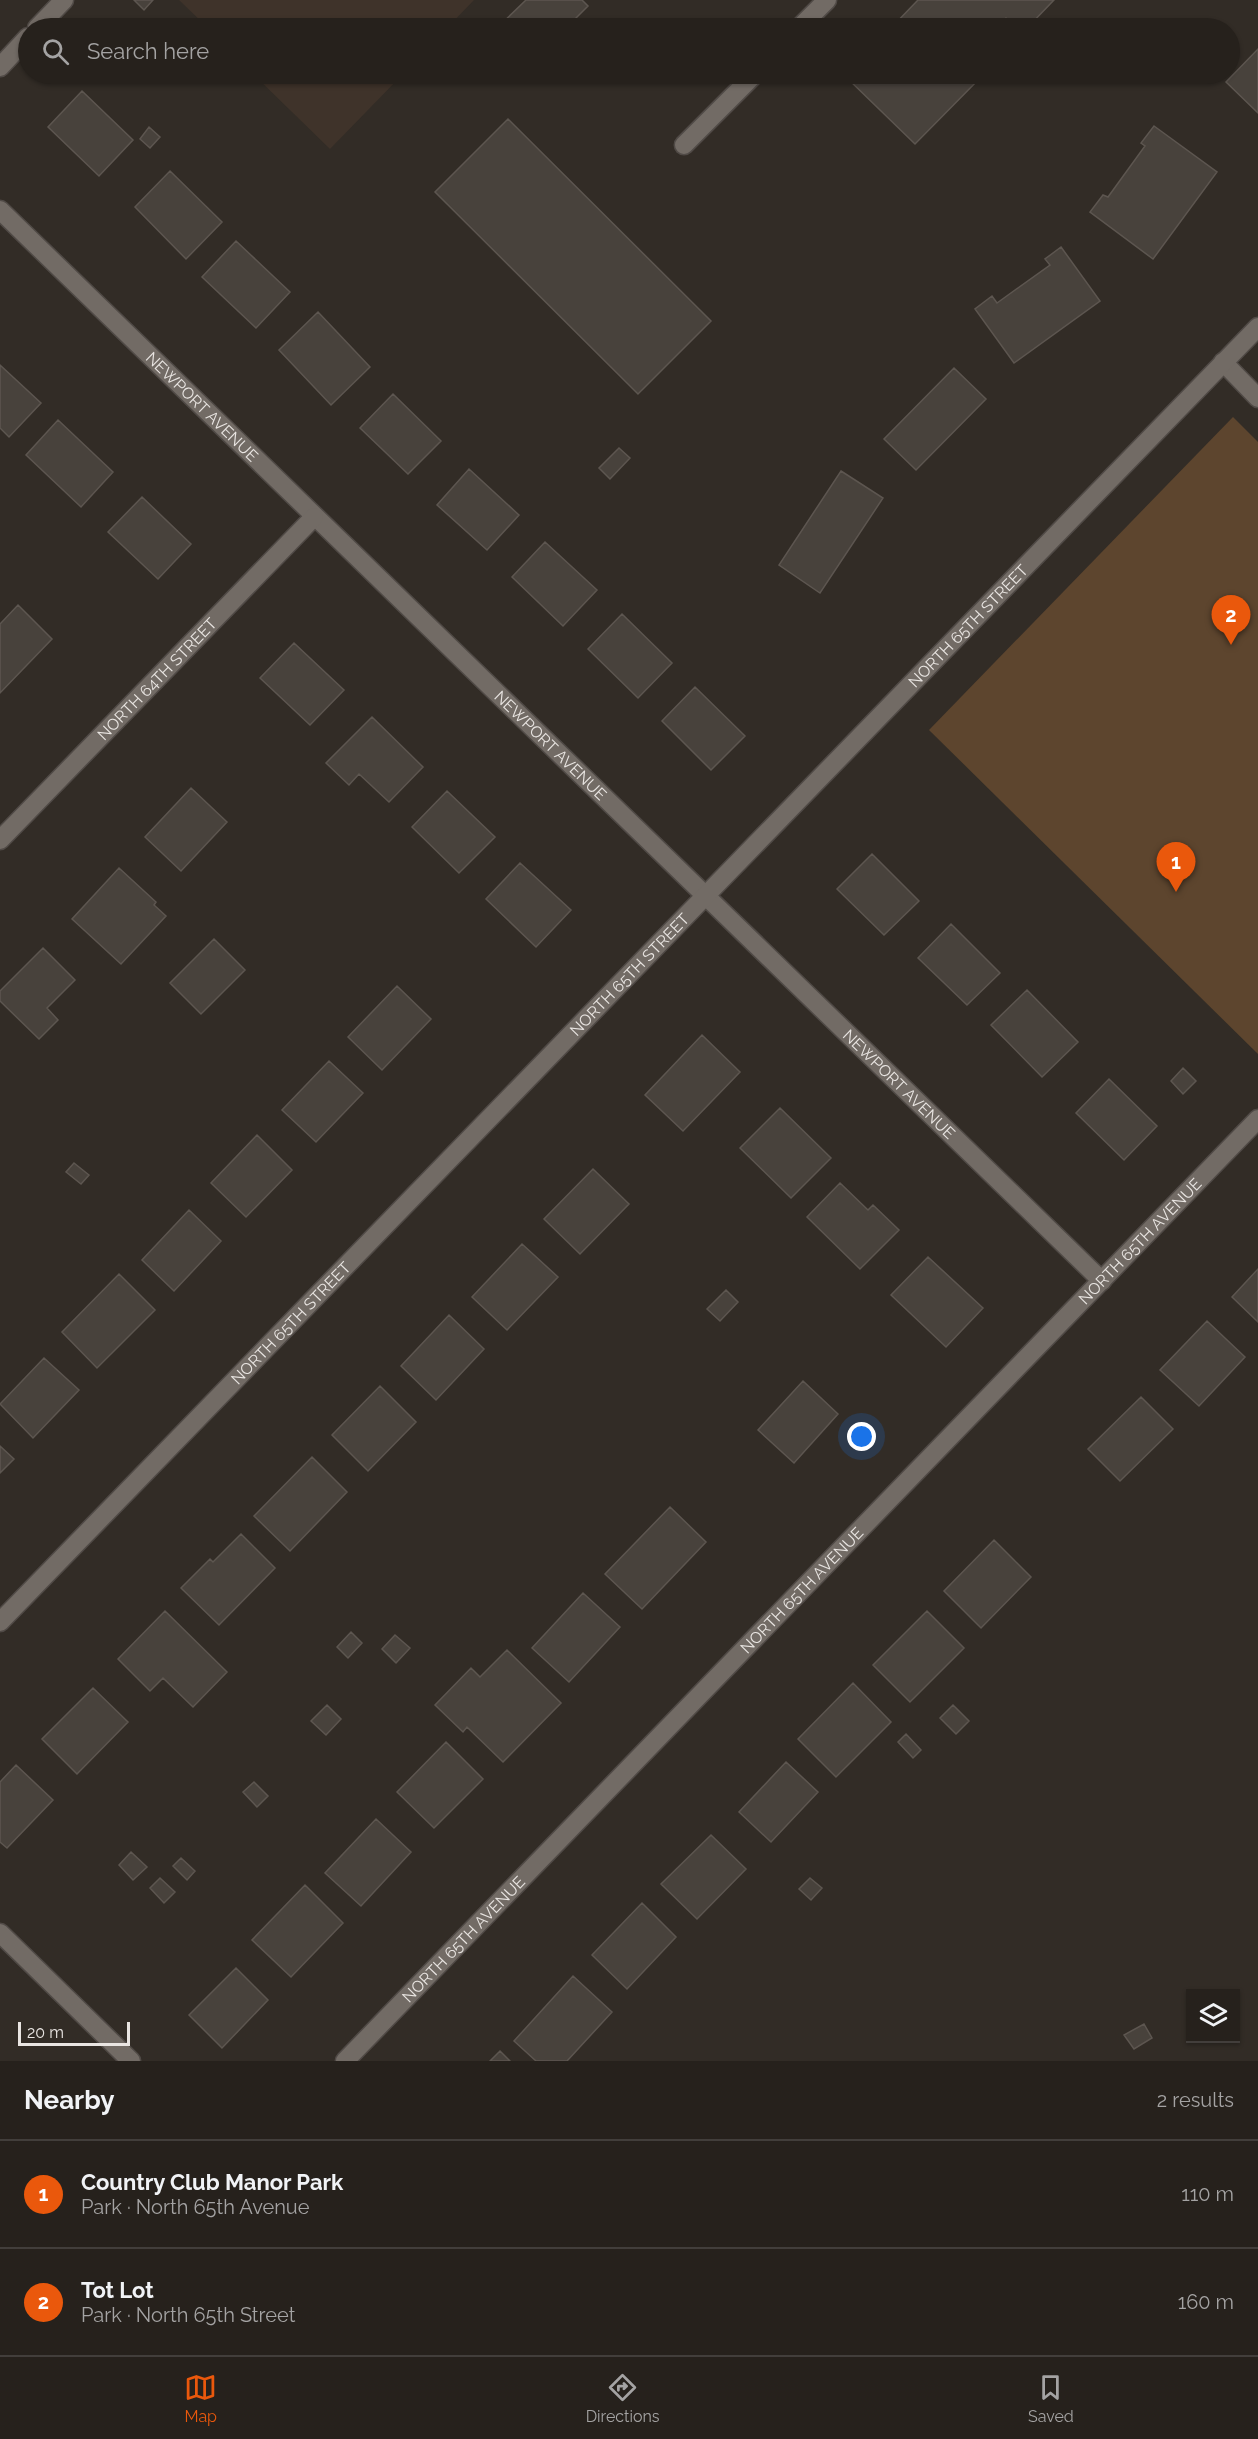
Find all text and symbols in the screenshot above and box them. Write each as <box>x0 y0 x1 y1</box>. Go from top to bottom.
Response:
search box <box>18 18 1240 84</box>
icon: search <box>39 35 72 68</box>
text: Search here <box>87 38 209 64</box>
street label: NEWPORT AVENUE <box>142 348 262 465</box>
street label: NORTH 65TH STREET <box>904 560 1032 691</box>
pin: 2 <box>1212 596 1250 645</box>
street label: NORTH 64TH STREET <box>93 613 221 744</box>
street label: NEWPORT AVENUE <box>491 687 611 804</box>
pin: 1 <box>1156 842 1196 892</box>
street label: NORTH 65TH STREET <box>566 909 693 1039</box>
street label: NEWPORT AVENUE <box>839 1025 959 1143</box>
street label: NORTH 65TH AVENUE <box>1074 1174 1205 1308</box>
street label: NORTH 65TH STREET <box>227 1258 354 1388</box>
your location <box>847 1422 876 1451</box>
street label: NORTH 65TH AVENUE <box>736 1523 867 1657</box>
street label: NORTH 65TH AVENUE <box>398 1872 529 2006</box>
map controls <box>1186 1989 1240 2043</box>
button: layers <box>1186 1989 1240 2043</box>
scale bar <box>18 2019 130 2046</box>
text: 20 m <box>27 2023 64 2042</box>
text: Nearby <box>24 2085 114 2115</box>
text: 2 results <box>1157 2088 1234 2112</box>
text: Country Club Manor Park <box>81 2169 343 2195</box>
text: 1 <box>39 2182 48 2206</box>
text: 110 m <box>1181 2182 1234 2206</box>
text: Park · North 65th Avenue <box>81 2195 309 2219</box>
text: Tot Lot <box>81 2277 154 2303</box>
text: 2 <box>38 2290 49 2314</box>
text: 160 m <box>1178 2290 1234 2314</box>
text: Park · North 65th Street <box>81 2303 295 2327</box>
tab: Map <box>184 2371 217 2426</box>
tab: Directions <box>586 2371 660 2426</box>
tab: Saved <box>1028 2371 1074 2426</box>

